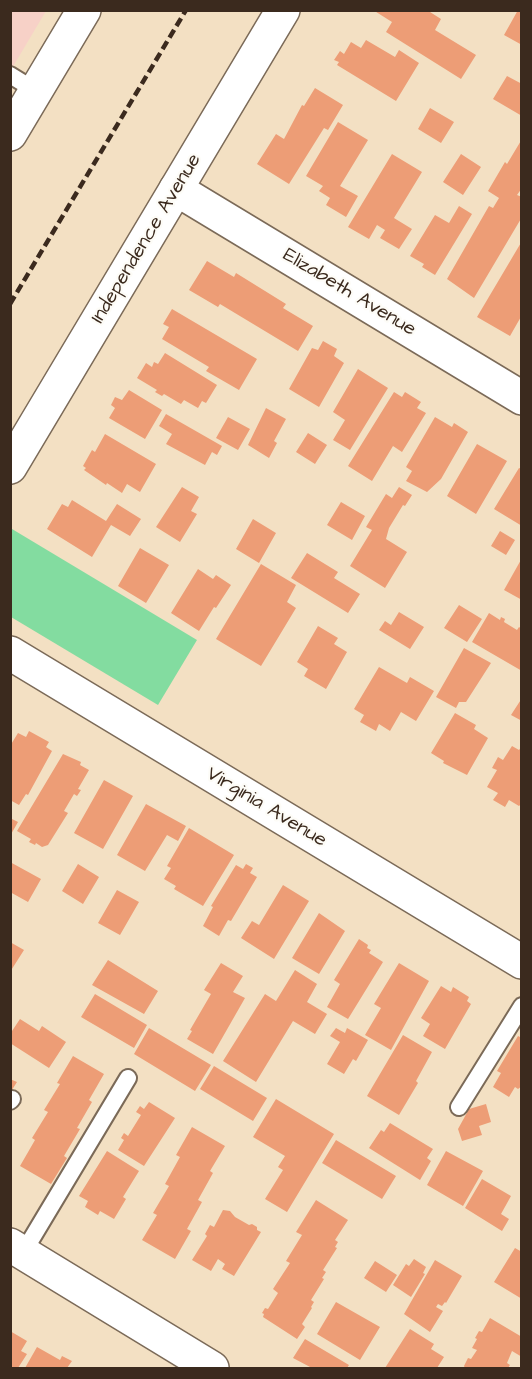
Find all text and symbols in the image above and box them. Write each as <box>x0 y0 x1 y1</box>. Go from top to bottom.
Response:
street label: Independence Avenue <box>87 150 207 328</box>
street label: Elizabeth Avenue <box>278 244 420 342</box>
street label: Virginia Avenue <box>201 763 331 853</box>

